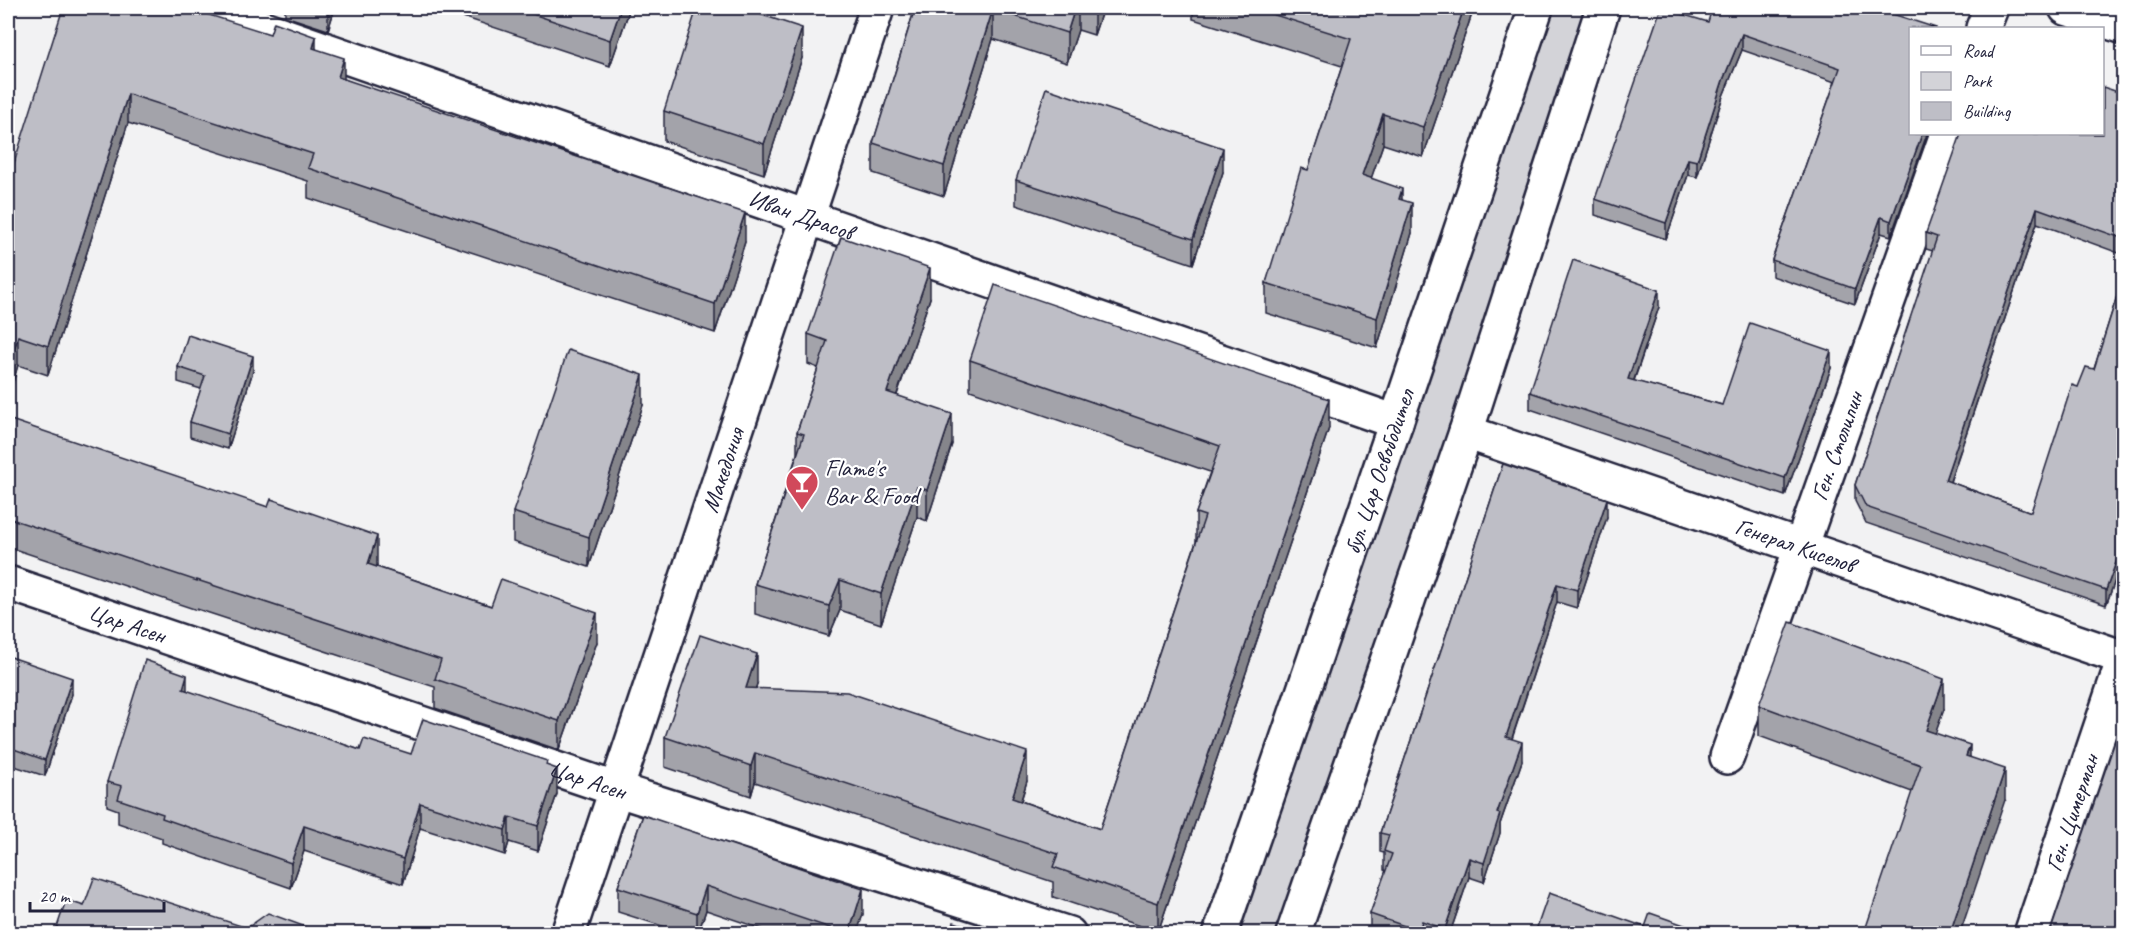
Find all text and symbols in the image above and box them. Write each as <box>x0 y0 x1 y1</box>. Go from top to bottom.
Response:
legend <box>1909 27 2104 135</box>
text: Road <box>1963 40 1996 62</box>
text: Park <box>1963 70 1993 92</box>
text: Building <box>1963 100 2012 122</box>
street label: Иван Драсов <box>745 183 861 248</box>
street label: бул. Цар Освободител <box>1337 384 1421 558</box>
street label: Ген. Столипин <box>1804 385 1871 504</box>
street label: Македония <box>695 423 751 516</box>
place label: Flame's Bar & Food <box>825 453 922 511</box>
bar icon: Flame's Bar & Food <box>784 464 820 511</box>
street label: Генерал Киселов <box>1732 511 1863 581</box>
street label: Цар Асен <box>85 597 172 651</box>
street label: Ген. Цимерман <box>2038 748 2106 875</box>
street label: Цар Асен <box>545 753 632 807</box>
scale bar <box>30 875 164 913</box>
text: 20 m <box>39 885 72 907</box>

